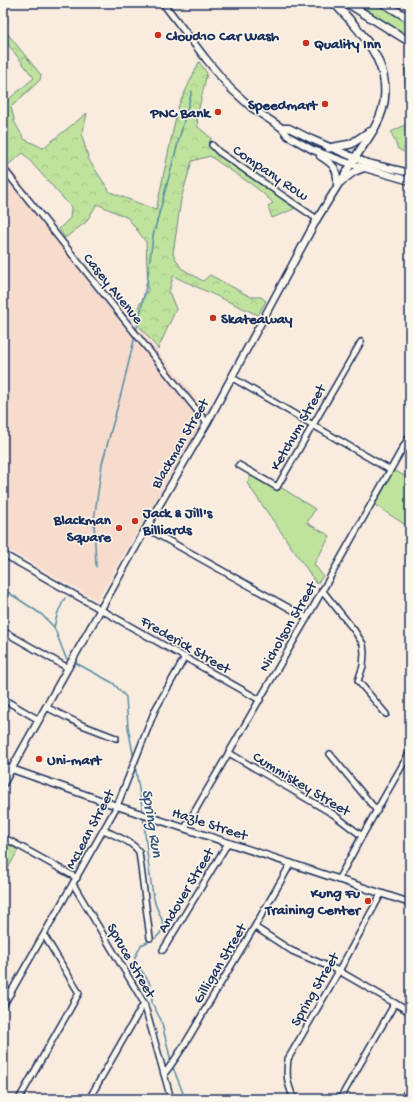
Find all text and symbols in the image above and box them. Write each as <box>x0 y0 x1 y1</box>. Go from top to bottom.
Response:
place label: Cloud10 Car Wash <box>165 28 279 46</box>
marker: Cloud10 Car Wash <box>153 30 163 40</box>
place label: Quality Inn <box>314 36 382 54</box>
marker: Quality Inn <box>301 38 311 48</box>
place label: Speedmart <box>248 97 319 115</box>
marker: Speedmart <box>320 99 330 109</box>
place label: PNC Bank <box>149 105 212 123</box>
marker: PNC Bank <box>213 107 223 117</box>
street label: Company Row <box>229 142 312 206</box>
street label: Casey Avenue <box>78 250 147 328</box>
place label: Skateaway <box>221 311 293 329</box>
marker: Skateaway <box>208 313 218 323</box>
street label: Ketchum Street <box>267 380 332 474</box>
street label: Blackman Street <box>147 394 215 493</box>
place label: Jack & Jill's Billiards <box>142 505 214 540</box>
place label: Blackman Square <box>53 512 112 547</box>
marker: Jack & Jill's Billiards <box>130 516 140 526</box>
marker: Blackman Square <box>114 523 124 533</box>
street label: Nicholson Street <box>256 577 323 675</box>
street label: Frederick Street <box>136 612 235 680</box>
street label: Cummiskey Street <box>249 749 355 822</box>
place label: Uni-mart <box>47 752 103 770</box>
marker: Uni-mart <box>34 754 44 764</box>
street label: McLean Street <box>62 785 120 873</box>
water label: Spring Run <box>136 788 165 859</box>
street label: Hazle Street <box>169 804 251 846</box>
street label: Andover Street <box>154 844 220 937</box>
place label: Kung Fu Training Center <box>265 885 362 920</box>
marker: Kung Fu Training Center <box>363 896 373 906</box>
street label: Gilligan Street <box>190 919 253 1007</box>
street label: Spruce Street <box>102 921 160 1003</box>
street label: Spring Street <box>287 948 345 1030</box>

